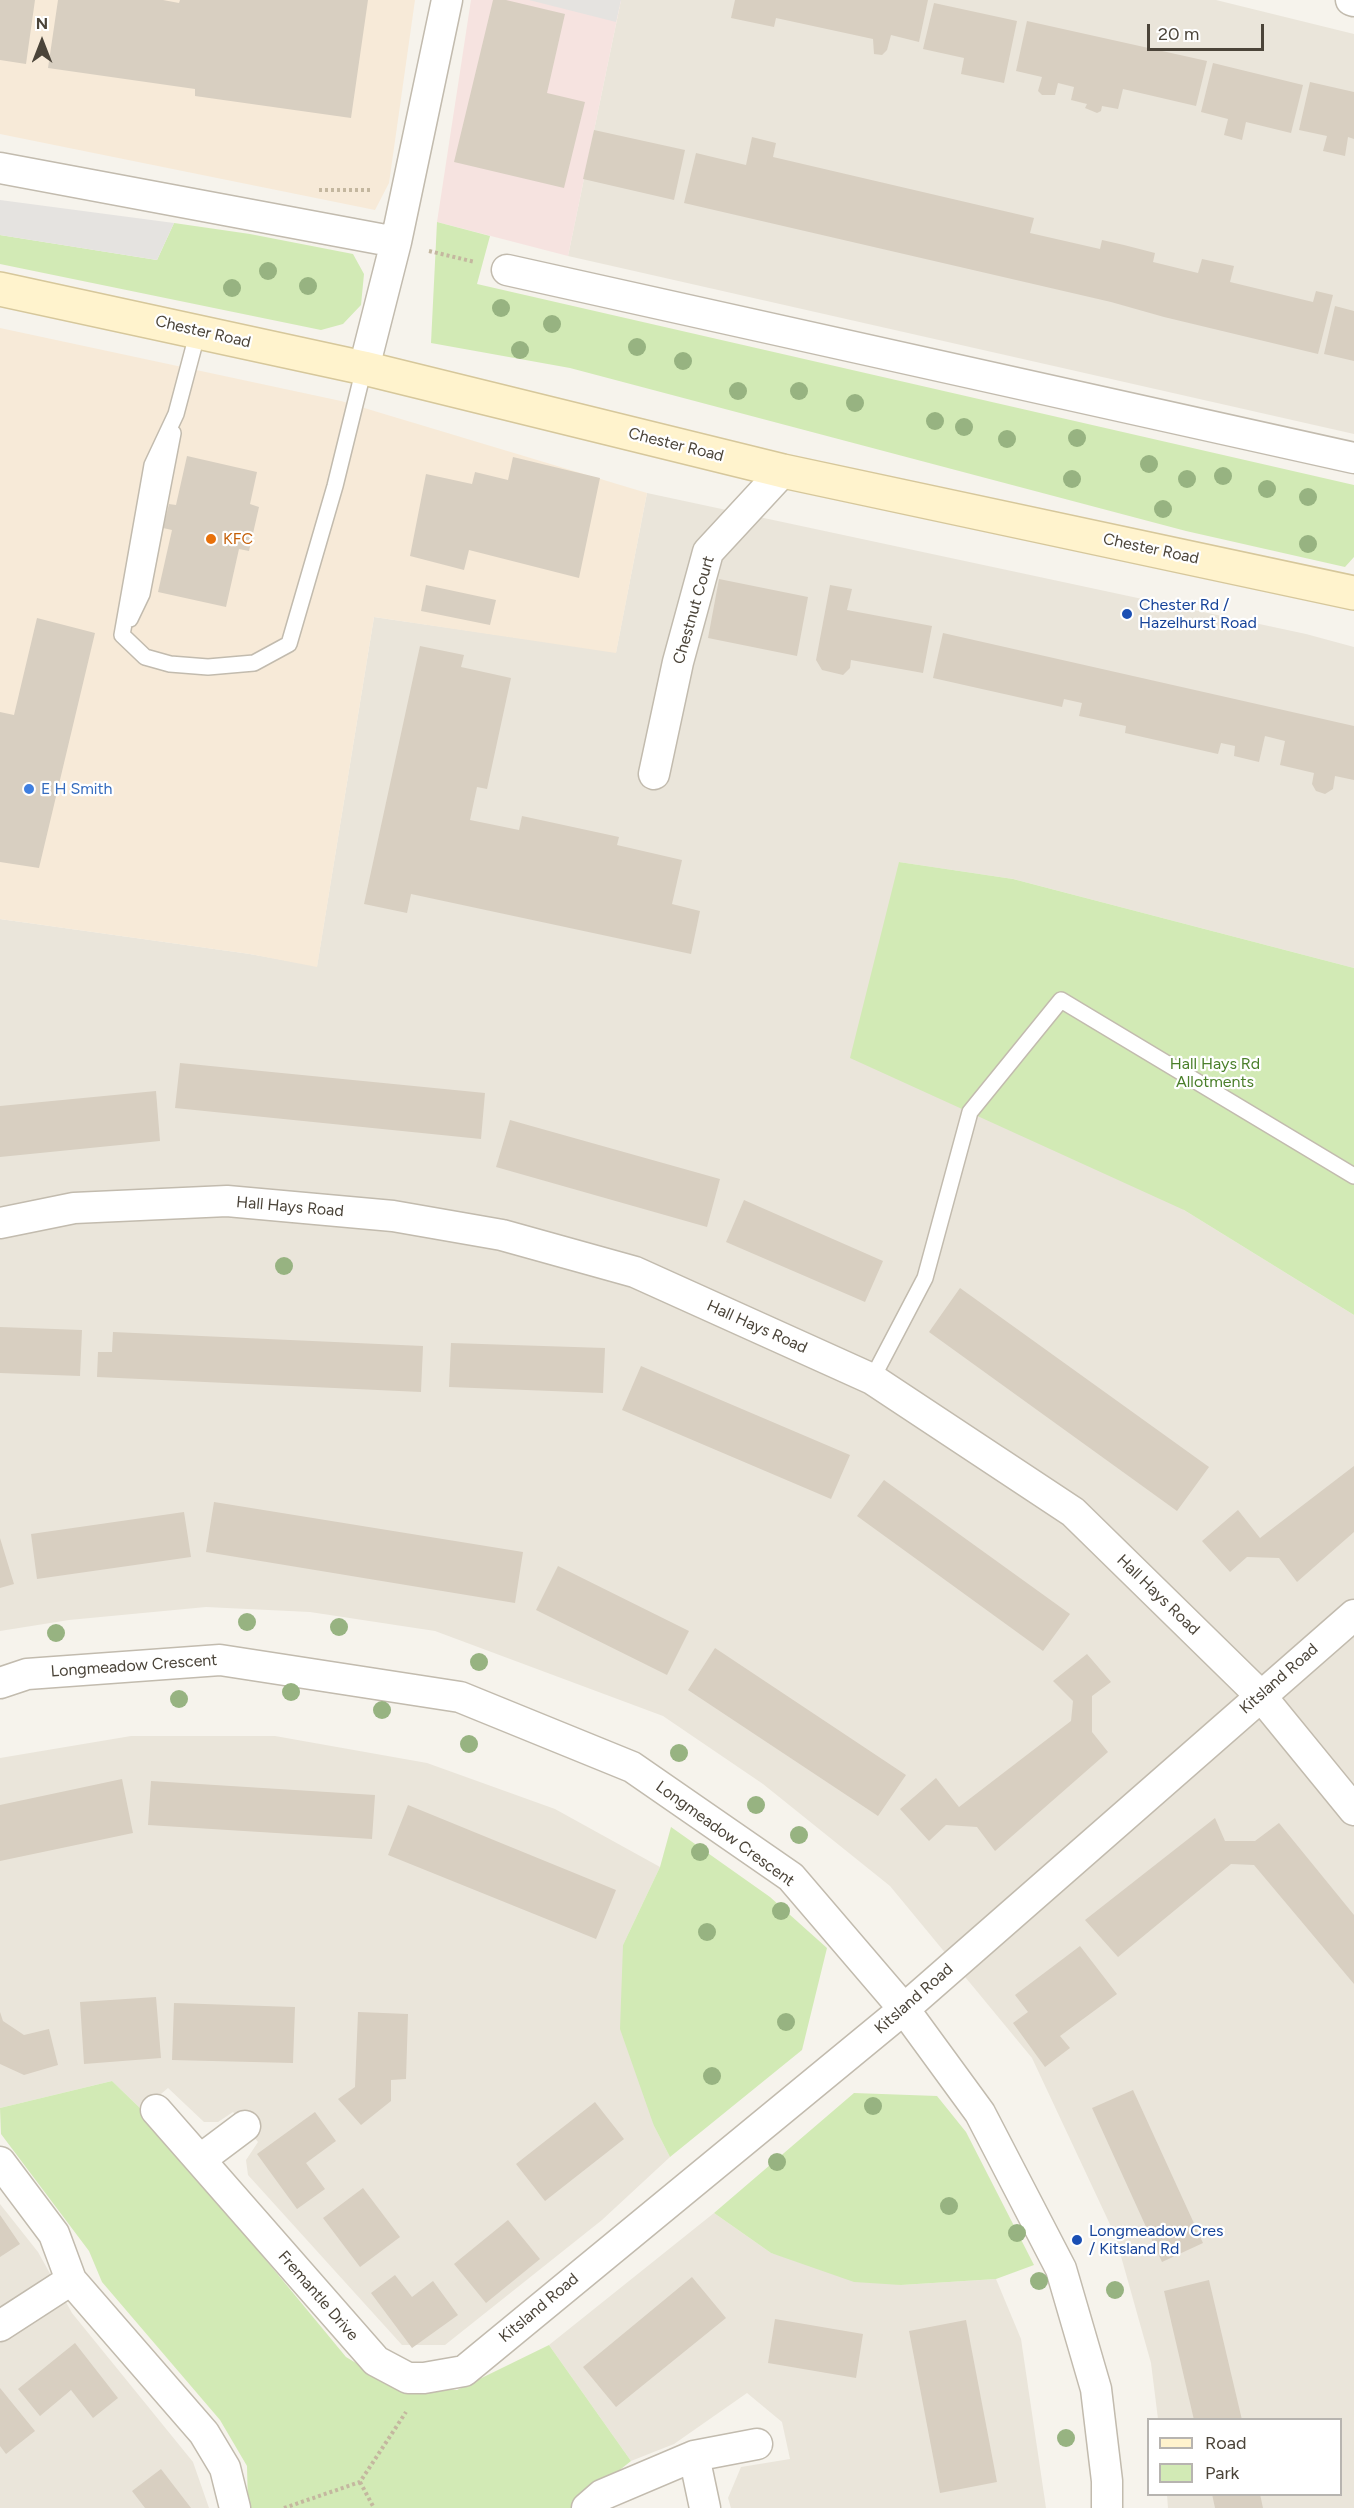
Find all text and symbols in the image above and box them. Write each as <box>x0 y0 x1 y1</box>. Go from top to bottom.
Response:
north arrow <box>12 12 72 72</box>
scale bar <box>1150 12 1267 50</box>
text: N <box>36 14 48 33</box>
text: 20 m <box>1158 23 1199 45</box>
street label: Chester Road <box>153 312 253 352</box>
street label: Chester Road <box>626 424 726 466</box>
place label: KFC <box>223 529 253 549</box>
street label: Chester Road <box>1101 529 1201 569</box>
marker: KFC <box>204 532 218 546</box>
street label: Chestnut Court <box>669 554 719 666</box>
place label: Chester Rd / Hazelhurst Road <box>1139 595 1257 633</box>
marker: Chester Rd / Hazelhurst Road <box>1120 607 1134 621</box>
place label: E H Smith <box>41 779 113 799</box>
marker: E H Smith <box>22 782 36 796</box>
park label: Hall Hays Rd Allotments <box>1170 1054 1260 1092</box>
street label: Hall Hays Road <box>235 1193 345 1221</box>
street label: Hall Hays Road <box>704 1296 810 1358</box>
street label: Hall Hays Road <box>1113 1551 1203 1639</box>
street label: Kitsland Road <box>1236 1640 1322 1718</box>
street label: Longmeadow Crescent <box>50 1651 218 1681</box>
street label: Longmeadow Crescent <box>652 1777 798 1891</box>
street label: Kitsland Road <box>871 1960 957 2038</box>
place label: Longmeadow Cres / Kitsland Rd <box>1089 2221 1224 2259</box>
marker: Longmeadow Cres / Kitsland Rd <box>1070 2233 1084 2247</box>
street label: Fremantle Drive <box>274 2247 362 2345</box>
street label: Kitsland Road <box>495 2269 583 2347</box>
legend <box>1147 2418 1342 2496</box>
text: Road <box>1205 2432 1246 2454</box>
text: Park <box>1205 2462 1239 2484</box>

